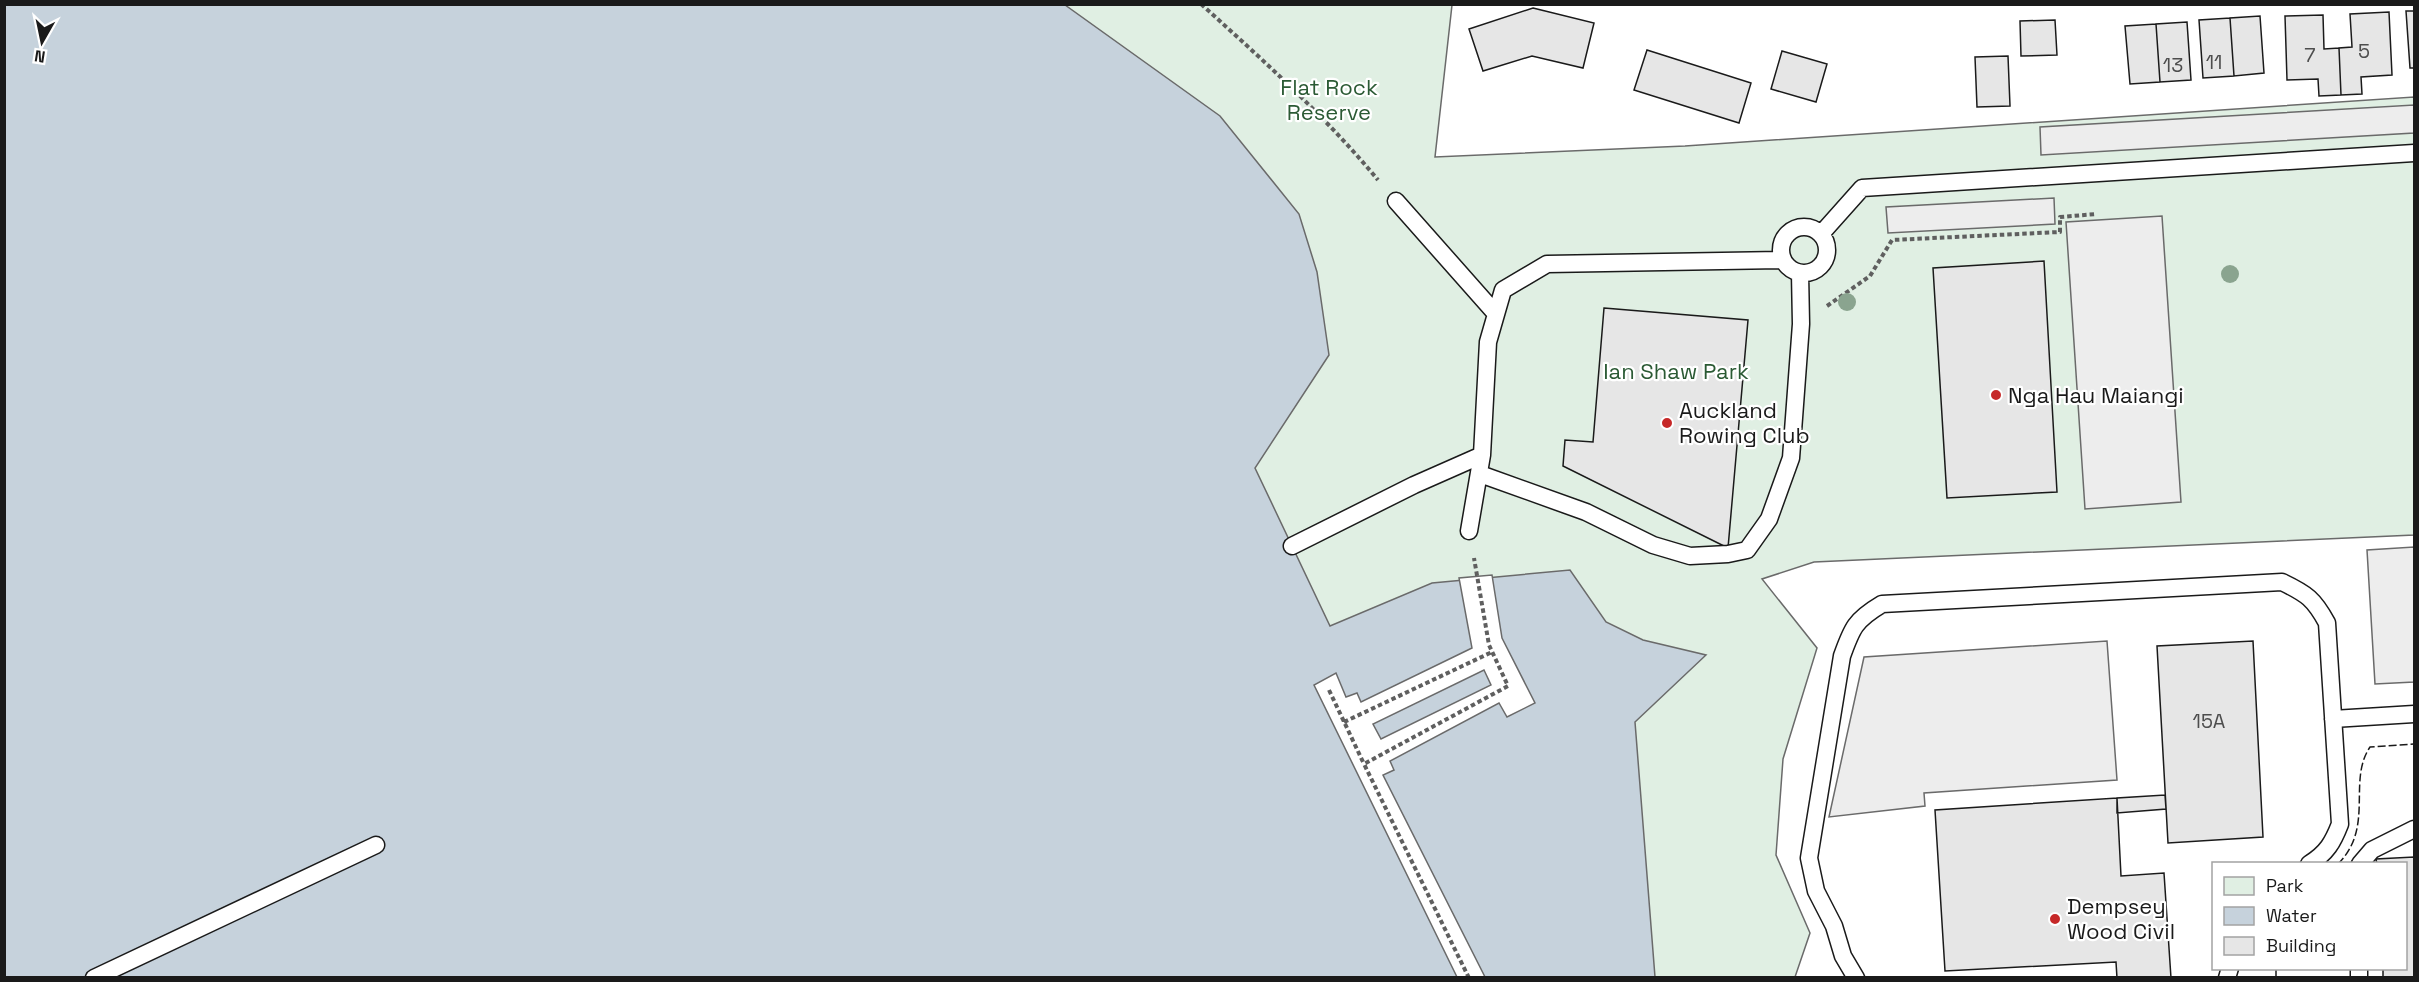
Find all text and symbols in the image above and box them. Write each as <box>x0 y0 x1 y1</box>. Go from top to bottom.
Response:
north arrow <box>12 12 72 72</box>
house number: 5 <box>2358 38 2370 64</box>
house number: 7 <box>2304 42 2316 68</box>
text: N <box>33 45 47 68</box>
house number: 11 <box>2206 49 2222 75</box>
house number: 13 <box>2163 52 2183 78</box>
park label: Flat Rock Reserve <box>1280 73 1378 126</box>
park label: Ian Shaw Park <box>1603 357 1749 385</box>
place label: Nga Hau Maiangi <box>2008 381 2184 409</box>
marker: Nga Hau Maiangi <box>1989 388 2003 402</box>
place label: Auckland Rowing Club <box>1679 396 1810 449</box>
marker: Auckland Rowing Club <box>1660 416 1674 430</box>
house number: 15A <box>2193 708 2226 734</box>
legend <box>2212 862 2407 970</box>
text: Park <box>2266 874 2304 897</box>
place label: Dempsey Wood Civil <box>2067 892 2175 945</box>
text: Water <box>2266 904 2317 927</box>
marker: Dempsey Wood Civil <box>2048 912 2062 926</box>
text: Building <box>2266 934 2336 957</box>

